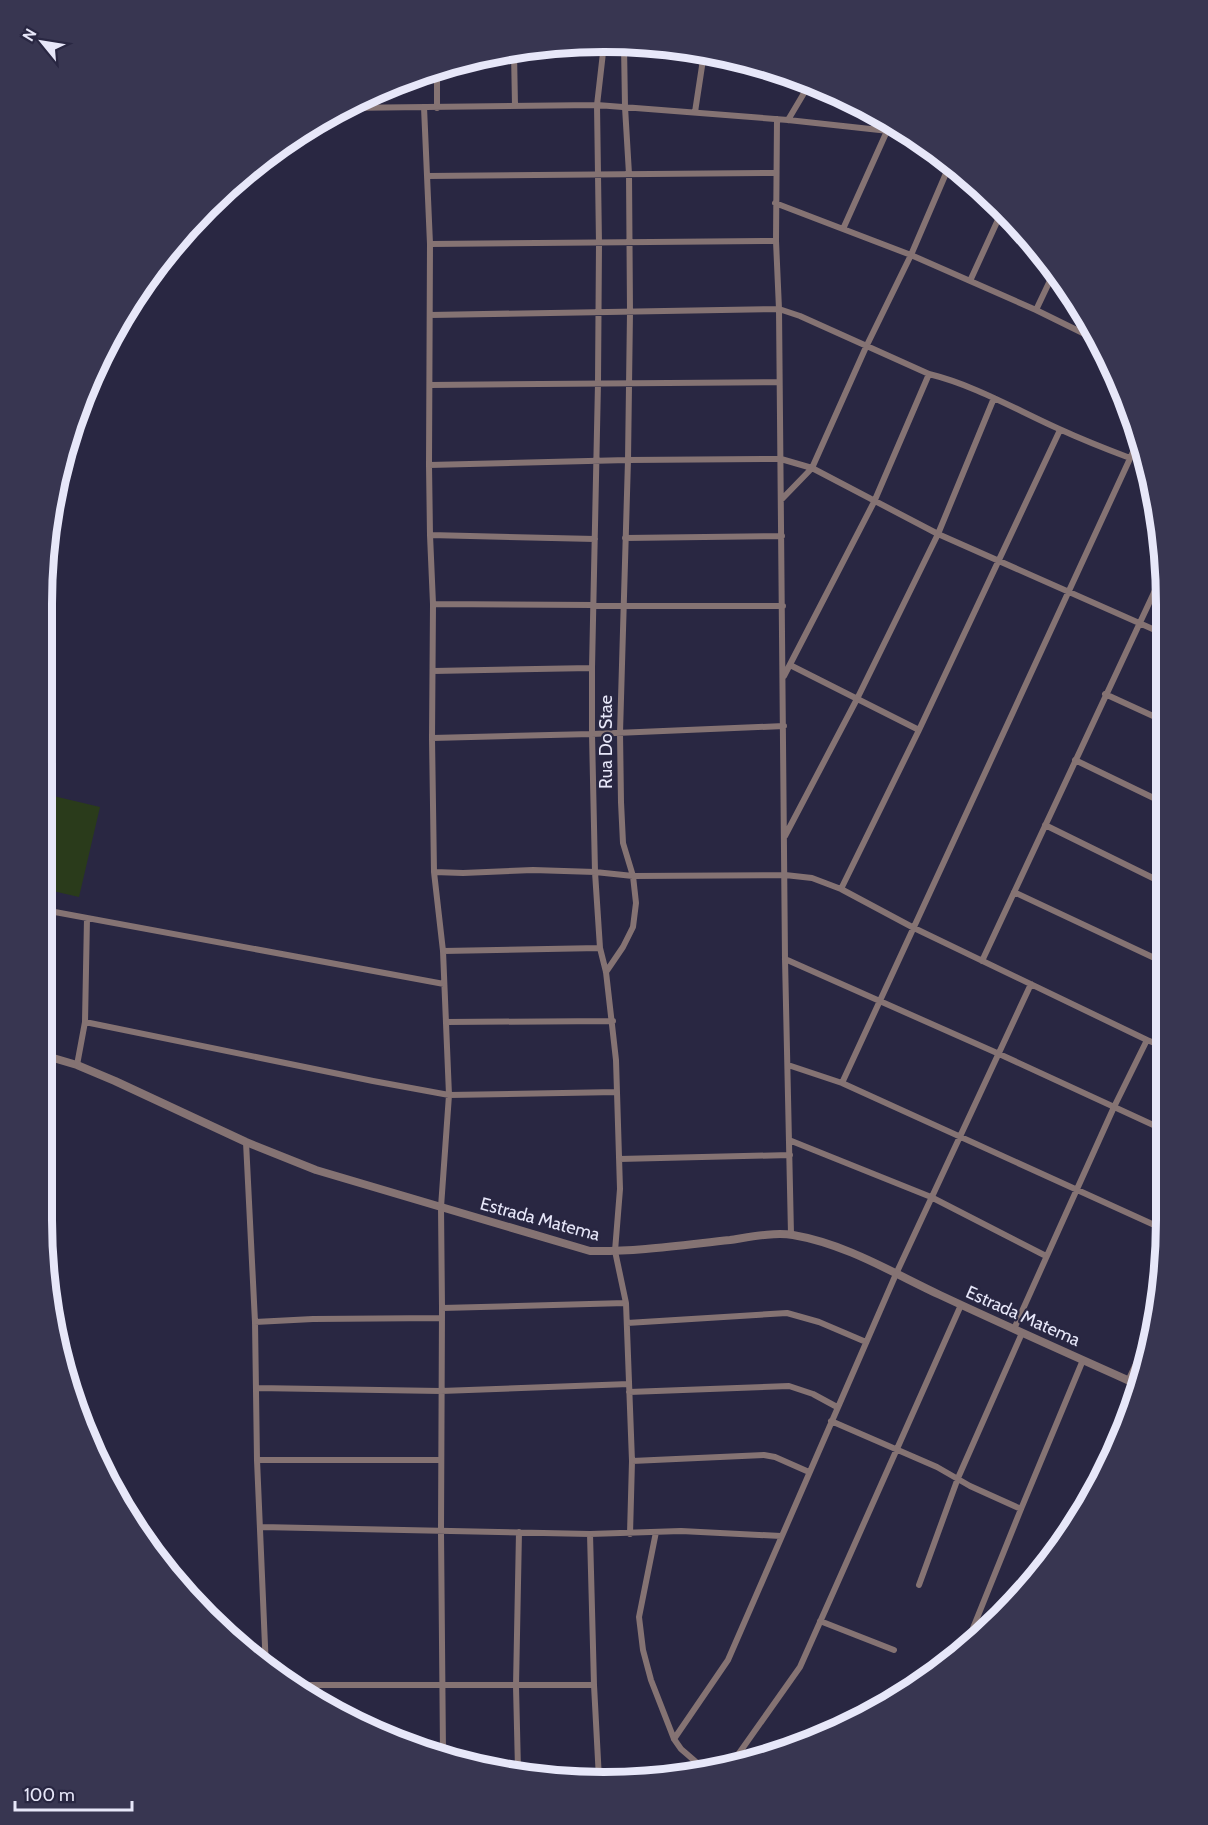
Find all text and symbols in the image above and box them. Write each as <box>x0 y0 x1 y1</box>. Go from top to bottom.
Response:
north arrow <box>12 12 72 72</box>
text: N <box>18 25 40 44</box>
street label: Rua Do Stae <box>595 695 617 789</box>
street label: Estrada Matema <box>478 1192 603 1246</box>
street label: Estrada Matema <box>962 1281 1084 1351</box>
scale bar <box>15 1774 132 1812</box>
text: 100 m <box>24 1784 75 1806</box>

